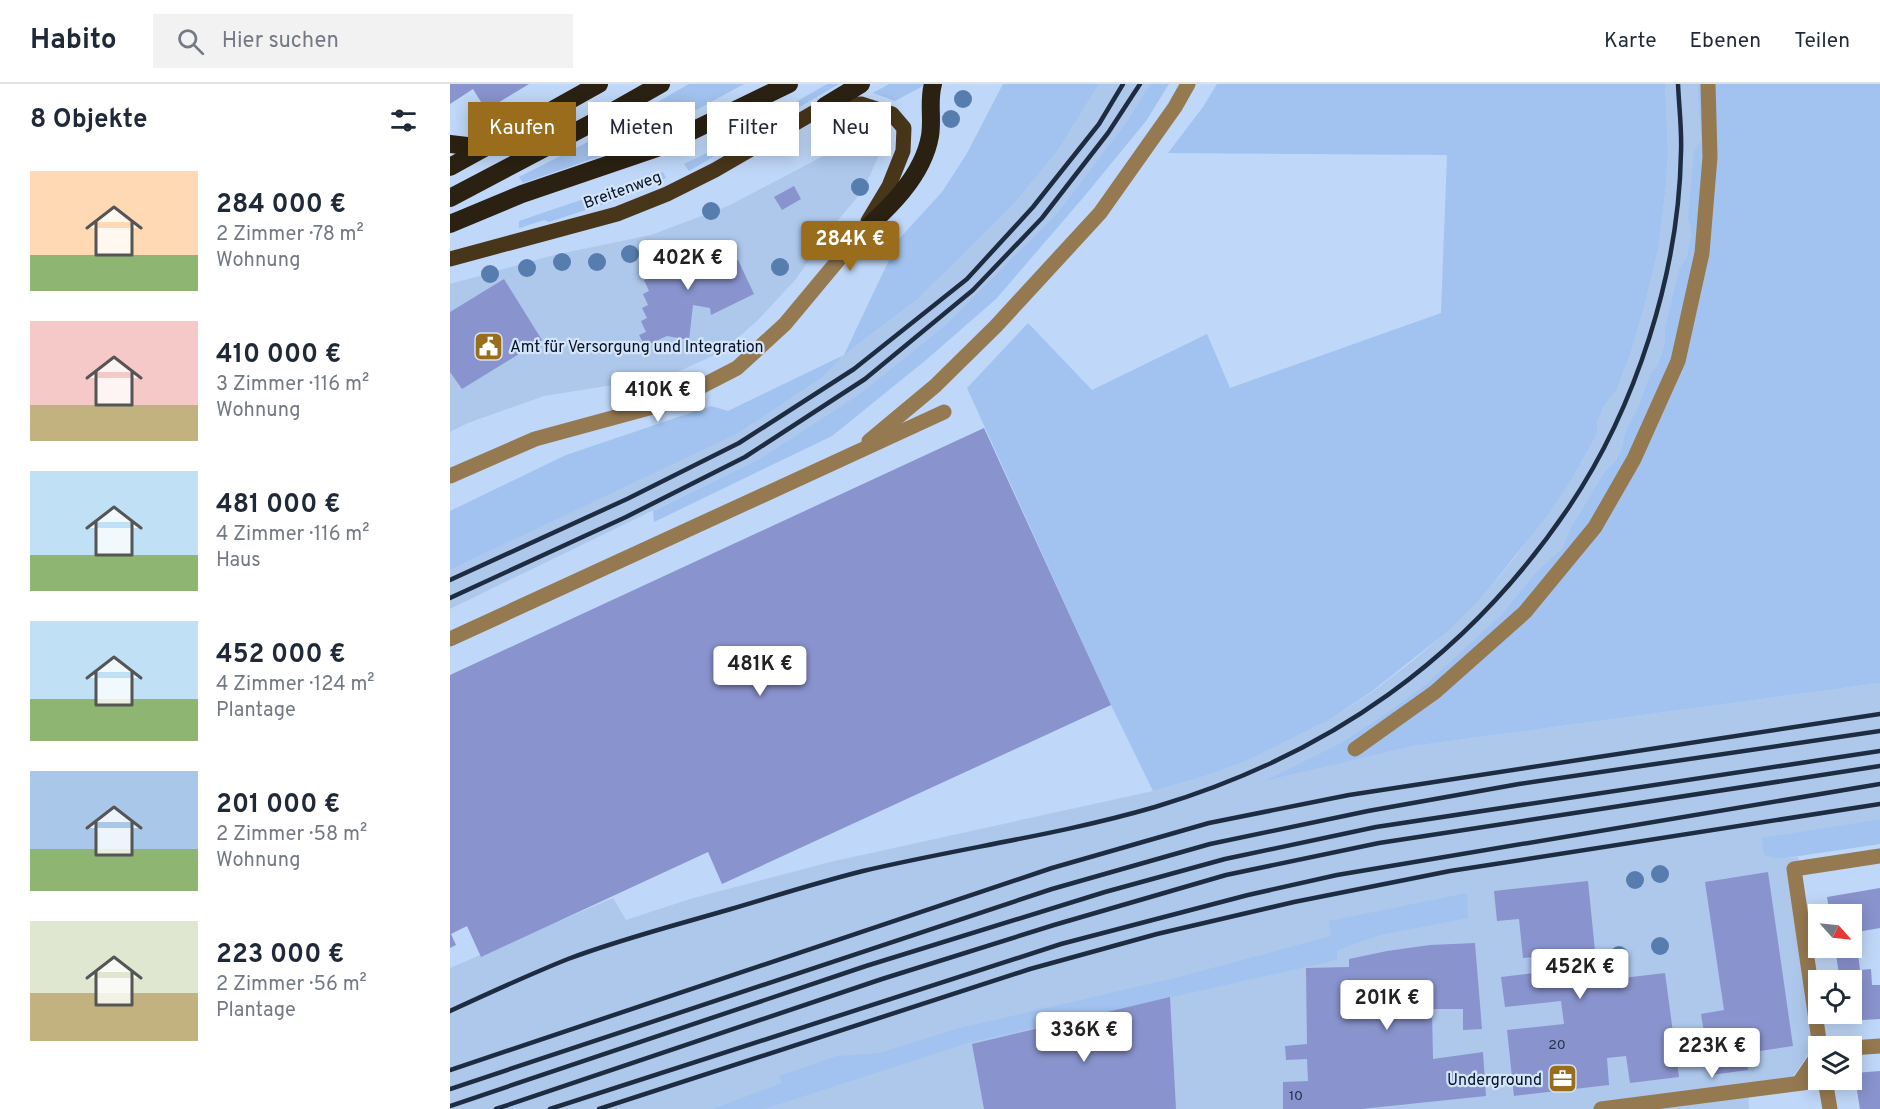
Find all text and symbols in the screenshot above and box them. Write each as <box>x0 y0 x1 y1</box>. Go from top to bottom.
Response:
search box <box>153 14 573 68</box>
text: Habito <box>30 23 117 59</box>
icon: search <box>174 25 207 58</box>
text: Hier suchen <box>222 28 339 55</box>
text: Karte <box>1604 28 1656 55</box>
text: Ebenen <box>1689 28 1761 55</box>
text: Teilen <box>1794 28 1850 55</box>
chip: Kaufen <box>468 102 576 156</box>
chip: Mieten <box>588 102 695 156</box>
chip: Filter <box>707 102 799 156</box>
chip: Neu <box>811 102 891 156</box>
text: 8 Objekte <box>30 104 147 137</box>
icon: filters <box>387 104 420 137</box>
street label: Breitenweg <box>581 168 664 214</box>
text: 284 000 € <box>216 189 346 222</box>
icon: home <box>78 195 150 267</box>
pin: 284K € <box>801 221 899 272</box>
text: 2 Zimmer · 78 m² <box>216 222 364 248</box>
text: 284K € <box>815 227 885 253</box>
pin: 402K € <box>639 240 737 291</box>
text: 402K € <box>653 246 723 272</box>
text: Wohnung <box>216 248 301 274</box>
public building icon: Amt für Versorgung und Integration <box>473 330 505 362</box>
place label: Amt für Versorgung und Integration <box>510 338 764 358</box>
text: 410 000 € <box>216 339 341 372</box>
icon: home <box>78 345 150 417</box>
text: 3 Zimmer · 116 m² <box>216 372 369 398</box>
pin: 410K € <box>609 372 707 423</box>
text: 410K € <box>625 378 691 404</box>
text: Wohnung <box>216 398 301 424</box>
text: 481 000 € <box>216 489 340 522</box>
icon: home <box>78 495 150 567</box>
text: 4 Zimmer · 116 m² <box>216 522 370 548</box>
text: Haus <box>216 548 261 574</box>
text: 452 000 € <box>216 639 346 672</box>
icon: home <box>78 645 150 717</box>
pin: 481K € <box>711 646 809 697</box>
text: 481K € <box>727 652 793 678</box>
text: 4 Zimmer · 124 m² <box>216 672 375 698</box>
text: Plantage <box>216 698 296 724</box>
text: 201 000 € <box>216 789 340 822</box>
icon: home <box>78 795 150 867</box>
text: 2 Zimmer · 58 m² <box>216 822 367 848</box>
text: Wohnung <box>216 848 301 874</box>
north arrow <box>1808 904 1862 958</box>
map controls <box>1808 904 1862 1090</box>
text: 223 000 € <box>216 939 344 972</box>
icon: home <box>78 945 150 1017</box>
pin: 452K € <box>1531 949 1629 1000</box>
text: 452K € <box>1545 955 1615 981</box>
button: locate <box>1808 970 1862 1024</box>
text: 2 Zimmer · 56 m² <box>216 972 367 998</box>
pin: 201K € <box>1338 980 1436 1031</box>
text: 201K € <box>1354 986 1420 1012</box>
text: Plantage <box>216 998 296 1024</box>
pin: 336K € <box>1035 1012 1133 1063</box>
text: 336K € <box>1050 1018 1118 1044</box>
pin: 223K € <box>1663 1028 1761 1079</box>
text: 223K € <box>1678 1034 1746 1060</box>
button: layers <box>1808 1036 1862 1090</box>
house number: 20 <box>1548 1037 1566 1054</box>
office icon: Underground <box>1547 1063 1579 1095</box>
place label: Underground <box>1447 1071 1542 1091</box>
house number: 10 <box>1289 1088 1303 1105</box>

